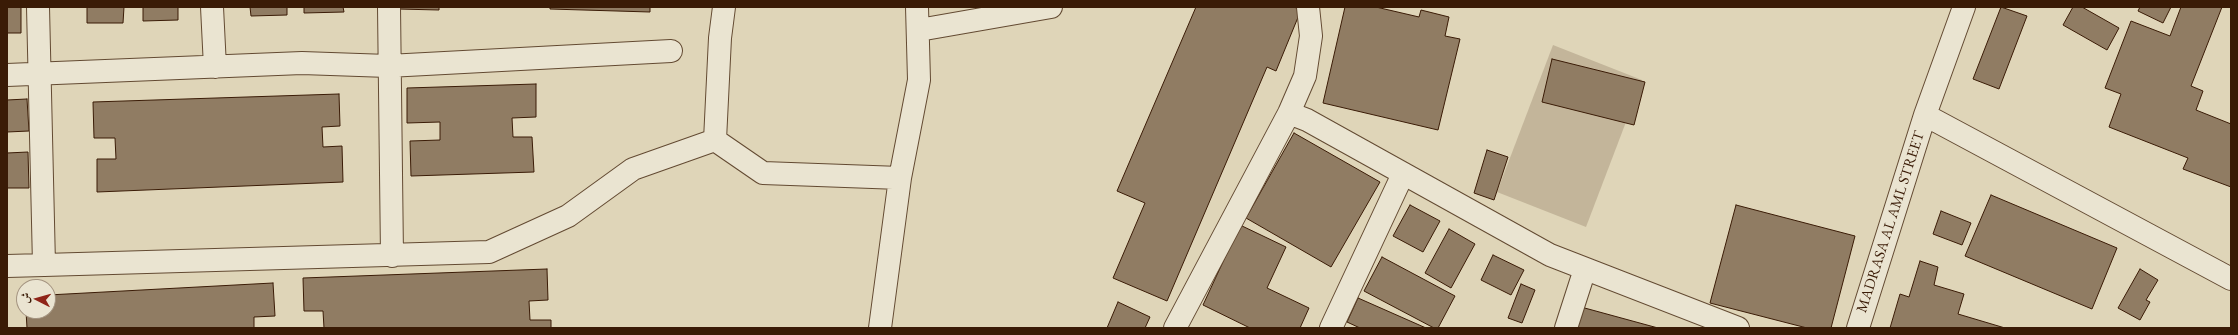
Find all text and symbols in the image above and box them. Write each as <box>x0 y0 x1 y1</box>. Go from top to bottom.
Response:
street label: MADRASA AL AML STREET <box>1853 129 1929 315</box>
north arrow <box>16 279 56 319</box>
text: ش <box>18 292 33 304</box>

